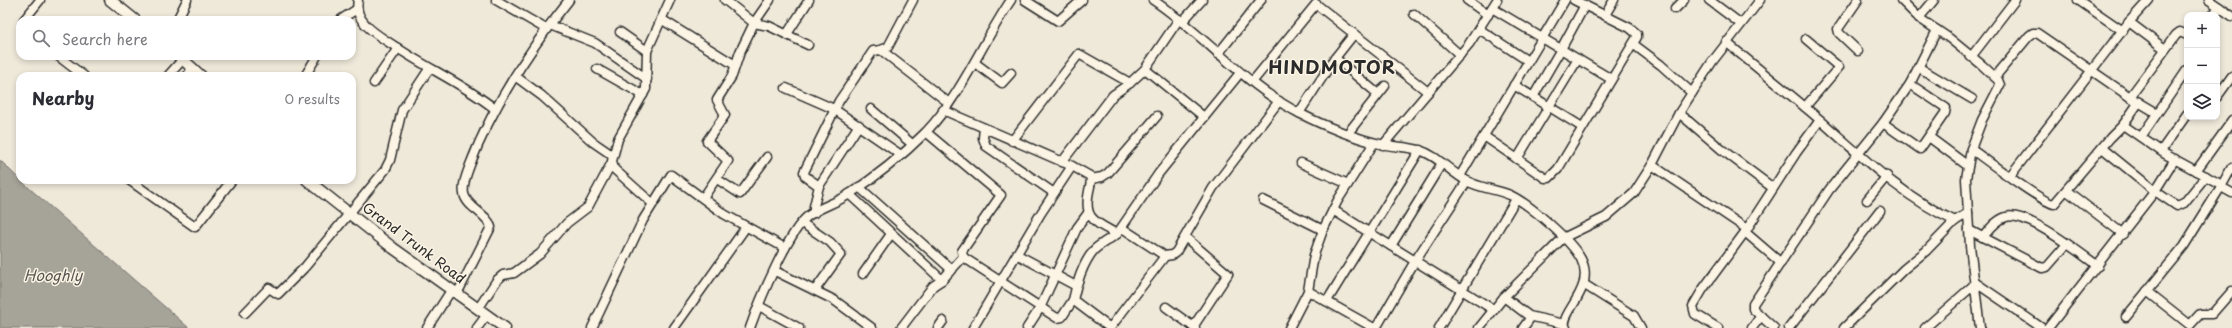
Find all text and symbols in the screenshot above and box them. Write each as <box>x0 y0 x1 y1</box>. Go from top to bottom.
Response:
map controls <box>2184 12 2220 120</box>
button: + <box>2184 12 2220 48</box>
search box <box>16 16 356 60</box>
icon: search <box>30 27 52 49</box>
text: Search here <box>62 27 148 50</box>
button: − <box>2184 48 2220 84</box>
district label: HINDMOTOR <box>1268 53 1396 80</box>
button: layers <box>2184 84 2220 120</box>
text: Nearby <box>32 85 94 111</box>
text: 0 results <box>285 89 340 108</box>
street label: Grand Trunk Road <box>358 197 470 288</box>
water label: Hooghly <box>24 263 84 286</box>

